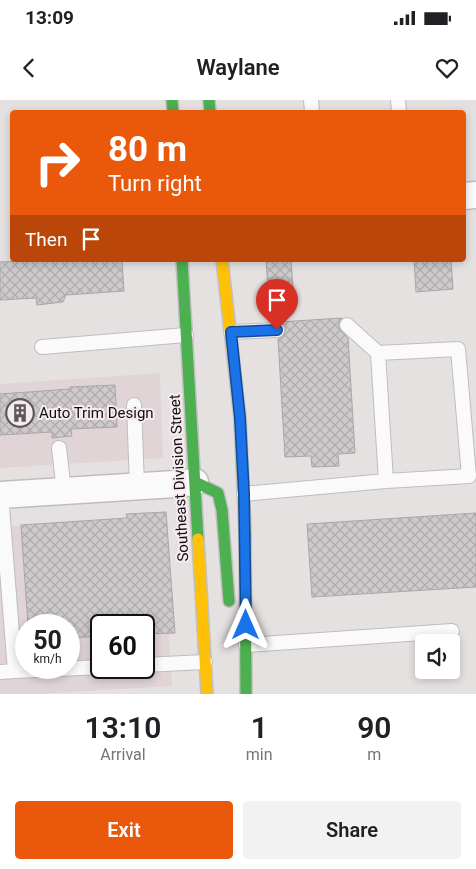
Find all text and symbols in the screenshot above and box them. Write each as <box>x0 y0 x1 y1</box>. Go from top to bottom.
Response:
text: 13:09 <box>25 6 74 29</box>
icon: back <box>15 54 43 82</box>
icon: heart <box>433 54 461 82</box>
text: Waylane <box>196 55 280 80</box>
text: 80 m <box>108 129 187 170</box>
icon: right <box>25 130 90 195</box>
text: Turn right <box>108 171 202 196</box>
icon: arrive <box>77 225 105 253</box>
text: Then <box>25 228 67 251</box>
pin <box>256 279 298 330</box>
icon: arrive <box>263 286 291 314</box>
street label: Southeast Division Street <box>166 394 192 562</box>
building icon: Auto Trim Design <box>5 398 35 428</box>
place label: Auto Trim Design <box>39 404 154 422</box>
position arrow <box>219 598 271 650</box>
speed limit sign: 60 <box>90 614 155 679</box>
text: 50 <box>33 626 62 655</box>
map controls <box>415 634 460 679</box>
button: sound <box>415 634 460 679</box>
text: km/h <box>33 652 62 666</box>
text: 13:10 <box>85 710 161 745</box>
text: 1 <box>251 710 268 745</box>
text: 90 <box>357 710 391 745</box>
text: Arrival <box>100 745 146 764</box>
text: min <box>246 745 273 764</box>
text: m <box>367 745 381 764</box>
button: Exit <box>15 801 233 859</box>
button: Share <box>243 801 461 859</box>

